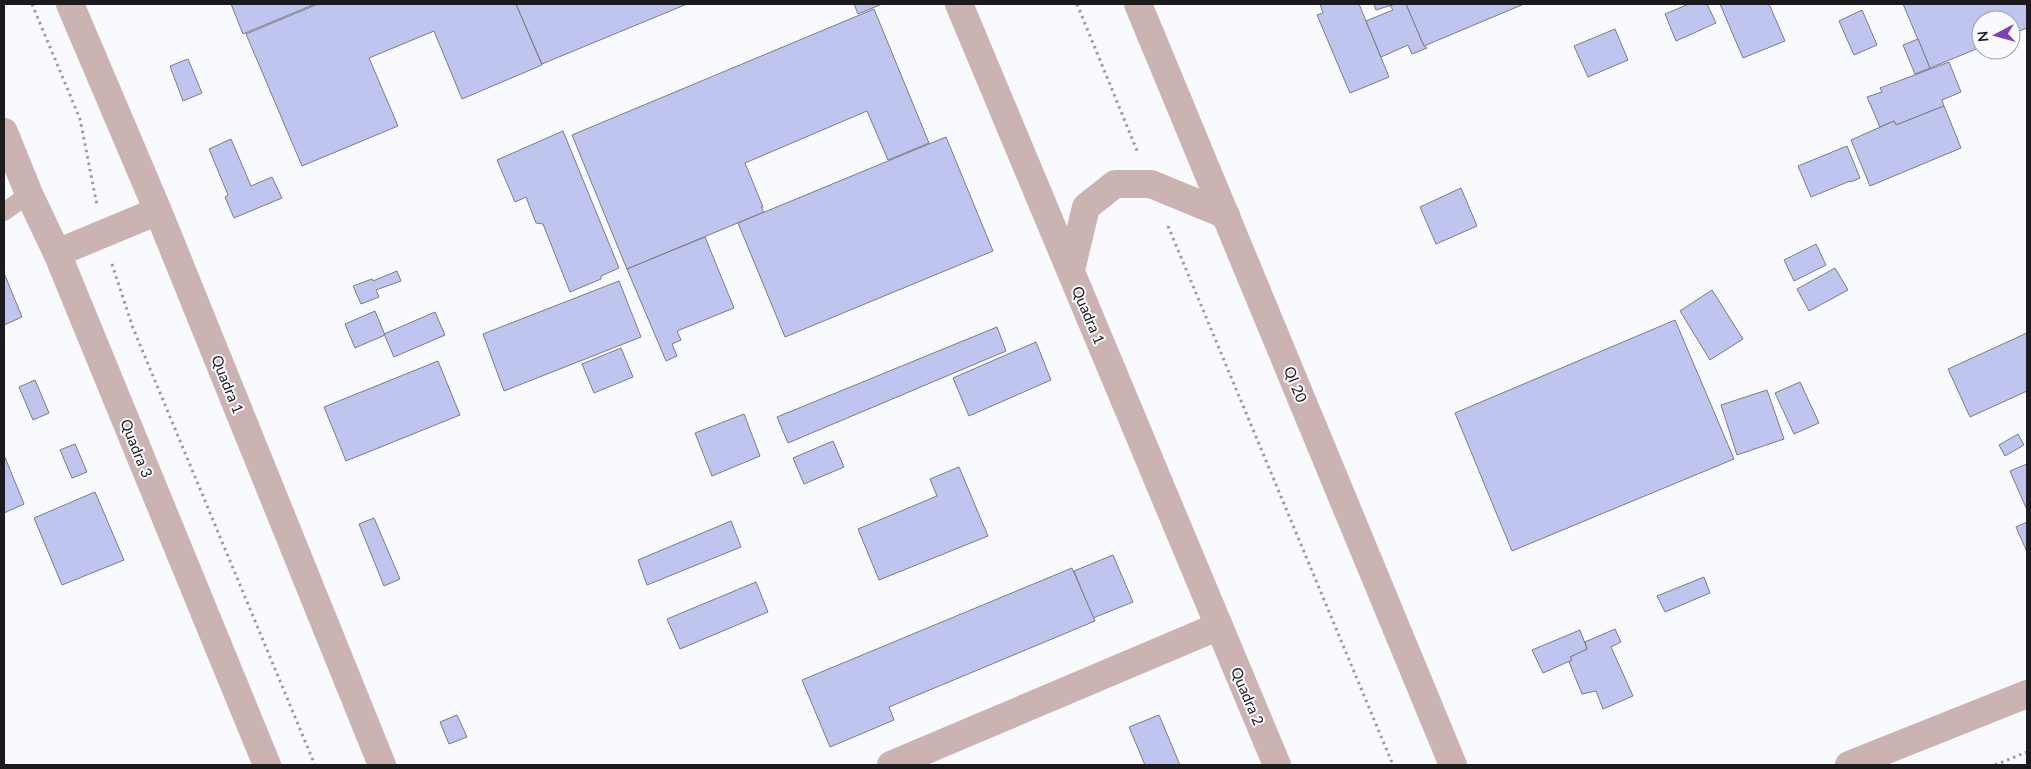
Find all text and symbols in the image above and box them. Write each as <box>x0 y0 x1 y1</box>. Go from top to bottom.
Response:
north arrow <box>1971 10 2021 60</box>
text: N <box>1974 30 1992 43</box>
street label: Quadra 1 <box>1069 283 1109 347</box>
street label: Quadra 1 <box>208 352 248 416</box>
street label: QI 20 <box>1281 363 1311 405</box>
street label: Quadra 3 <box>117 416 157 480</box>
street label: Quadra 2 <box>1228 664 1268 728</box>

